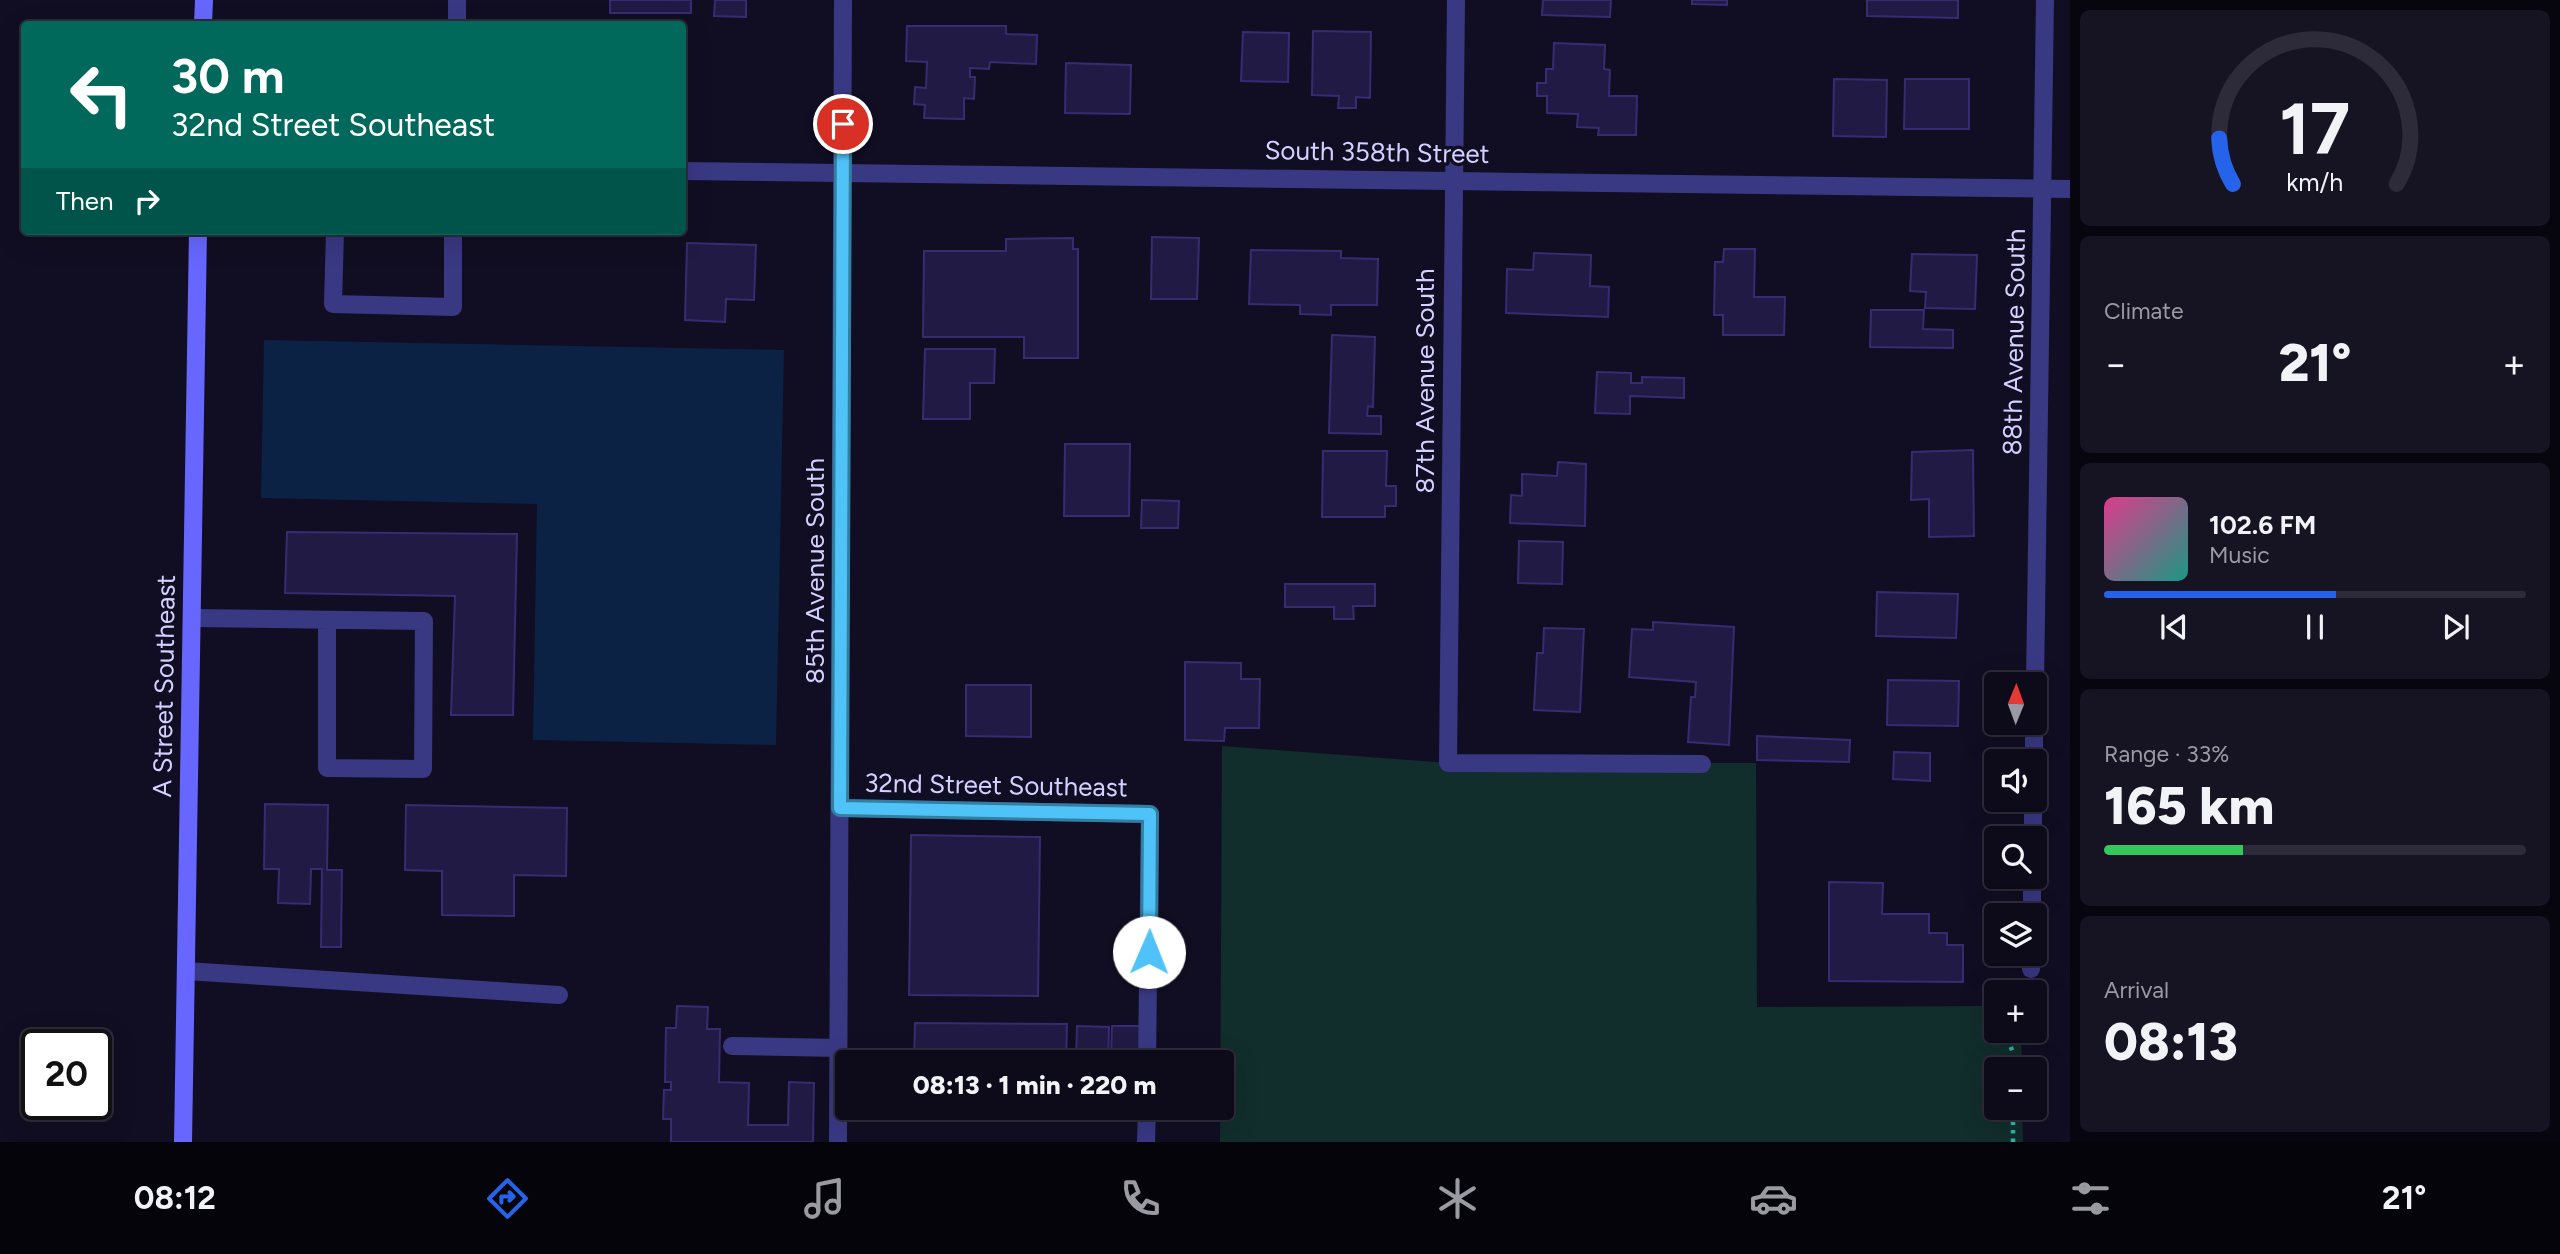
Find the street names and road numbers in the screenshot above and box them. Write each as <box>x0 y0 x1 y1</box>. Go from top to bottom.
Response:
street label: South 358th Street <box>1264 134 1490 170</box>
street label: 88th Avenue South <box>1996 228 2032 456</box>
street label: 87th Avenue South <box>1409 269 1441 493</box>
street label: 85th Avenue South <box>799 458 831 684</box>
street label: A Street Southeast <box>146 574 182 798</box>
street label: 32nd Street Southeast <box>864 767 1128 803</box>

